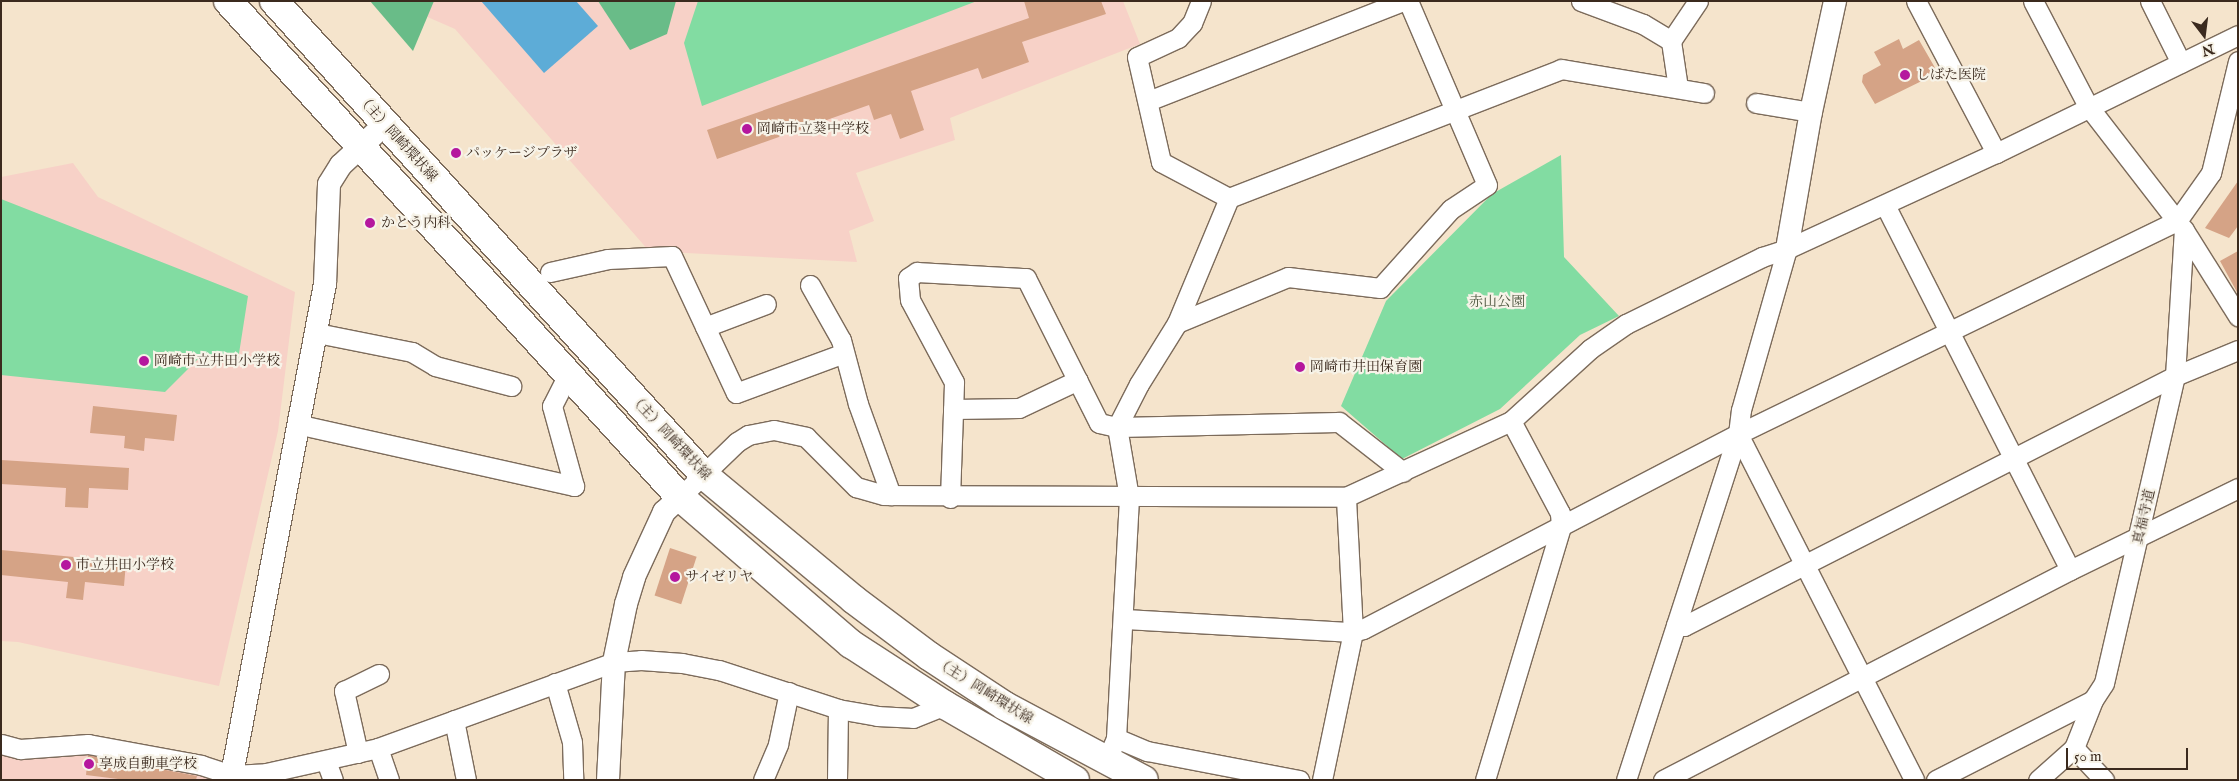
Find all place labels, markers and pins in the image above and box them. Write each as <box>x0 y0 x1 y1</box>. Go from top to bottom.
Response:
place label: しばた医院 <box>1916 67 1986 83</box>
marker: しばた医院 <box>1898 68 1912 82</box>
place label: 岡崎市立葵中学校 <box>757 121 869 137</box>
marker: 岡崎市立葵中学校 <box>741 123 753 135</box>
place label: パッケージプラザ <box>466 145 578 161</box>
marker: パッケージプラザ <box>450 147 462 159</box>
place label: かとう内科 <box>381 215 451 231</box>
marker: かとう内科 <box>363 216 377 230</box>
place label: 岡崎市立井田小学校 <box>154 353 280 369</box>
marker: 岡崎市立井田小学校 <box>138 355 150 367</box>
place label: 岡崎市井田保育園 <box>1310 359 1422 375</box>
marker: 岡崎市井田保育園 <box>1294 361 1306 373</box>
place label: 市立井田小学校 <box>76 557 174 573</box>
marker: 市立井田小学校 <box>60 559 72 571</box>
place label: サイゼリヤ <box>685 569 755 585</box>
marker: サイゼリヤ <box>669 571 681 583</box>
place label: 享成自動車学校 <box>99 756 197 772</box>
marker: 享成自動車学校 <box>83 758 95 770</box>

